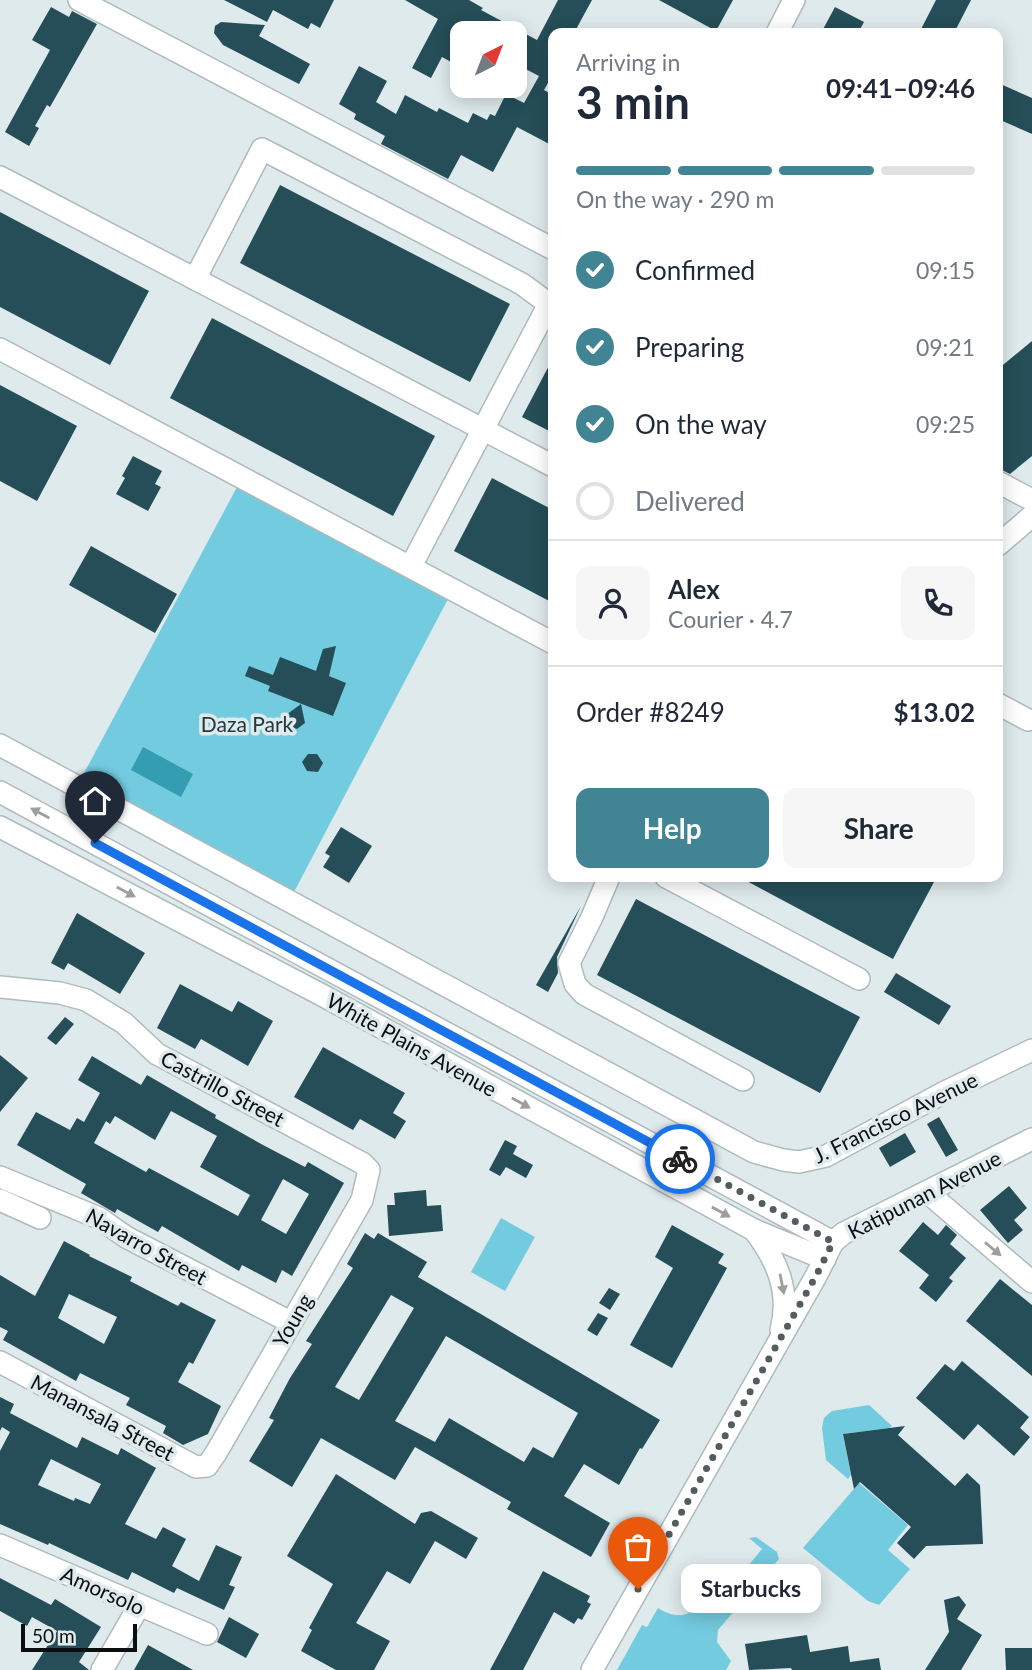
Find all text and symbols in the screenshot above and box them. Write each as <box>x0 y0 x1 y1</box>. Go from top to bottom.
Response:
north arrow <box>450 21 527 98</box>
map controls <box>450 21 527 98</box>
text: Arriving in <box>576 48 680 76</box>
text: 09:41–09:46 <box>826 72 975 104</box>
text: 3 min <box>576 74 690 129</box>
text: On the way · 290 m <box>576 185 775 213</box>
icon: check <box>576 251 614 289</box>
text: Confirmed <box>635 254 755 286</box>
text: 09:15 <box>916 256 975 284</box>
icon: check <box>576 328 614 366</box>
text: Preparing <box>635 331 744 363</box>
text: 09:21 <box>916 333 975 361</box>
icon: check <box>576 405 614 443</box>
text: On the way <box>635 408 767 440</box>
text: 09:25 <box>916 410 975 438</box>
text: Delivered <box>635 485 745 517</box>
button: person <box>576 566 650 640</box>
button: phone <box>901 566 975 640</box>
text: Alex <box>668 573 720 605</box>
text: Courier · 4.7 <box>668 605 793 633</box>
text: Order #8249 <box>576 696 725 728</box>
text: $13.02 <box>893 696 975 728</box>
park label: Daza Park <box>201 711 294 736</box>
pin <box>65 771 125 843</box>
icon: home <box>76 782 114 820</box>
button: Help <box>576 788 769 868</box>
button: Share <box>783 788 975 868</box>
one-way arrow <box>30 808 50 819</box>
one-way arrow <box>116 887 136 898</box>
street label: White Plains Avenue <box>323 987 501 1101</box>
street label: Castrillo Street <box>157 1045 289 1131</box>
street label: J. Francisco Avenue <box>809 1066 981 1168</box>
one-way arrow <box>511 1097 531 1109</box>
courier <box>645 1124 715 1194</box>
icon: bike <box>661 1140 699 1178</box>
street label: Katipunan Avenue <box>843 1145 1005 1243</box>
street label: Navarro Street <box>82 1202 212 1290</box>
one-way arrow <box>711 1206 730 1218</box>
one-way arrow <box>984 1241 1002 1257</box>
one-way arrow <box>776 1273 787 1295</box>
street label: Young <box>267 1289 317 1351</box>
street label: Manansala Street <box>27 1369 180 1466</box>
pin <box>608 1517 668 1589</box>
icon: bag <box>619 1528 657 1566</box>
street label: Amorsolo <box>57 1561 149 1620</box>
callout: Starbucks <box>680 1564 820 1614</box>
text: Starbucks <box>701 1574 801 1602</box>
scale bar <box>21 1621 136 1653</box>
text: 50 m <box>32 1624 75 1647</box>

